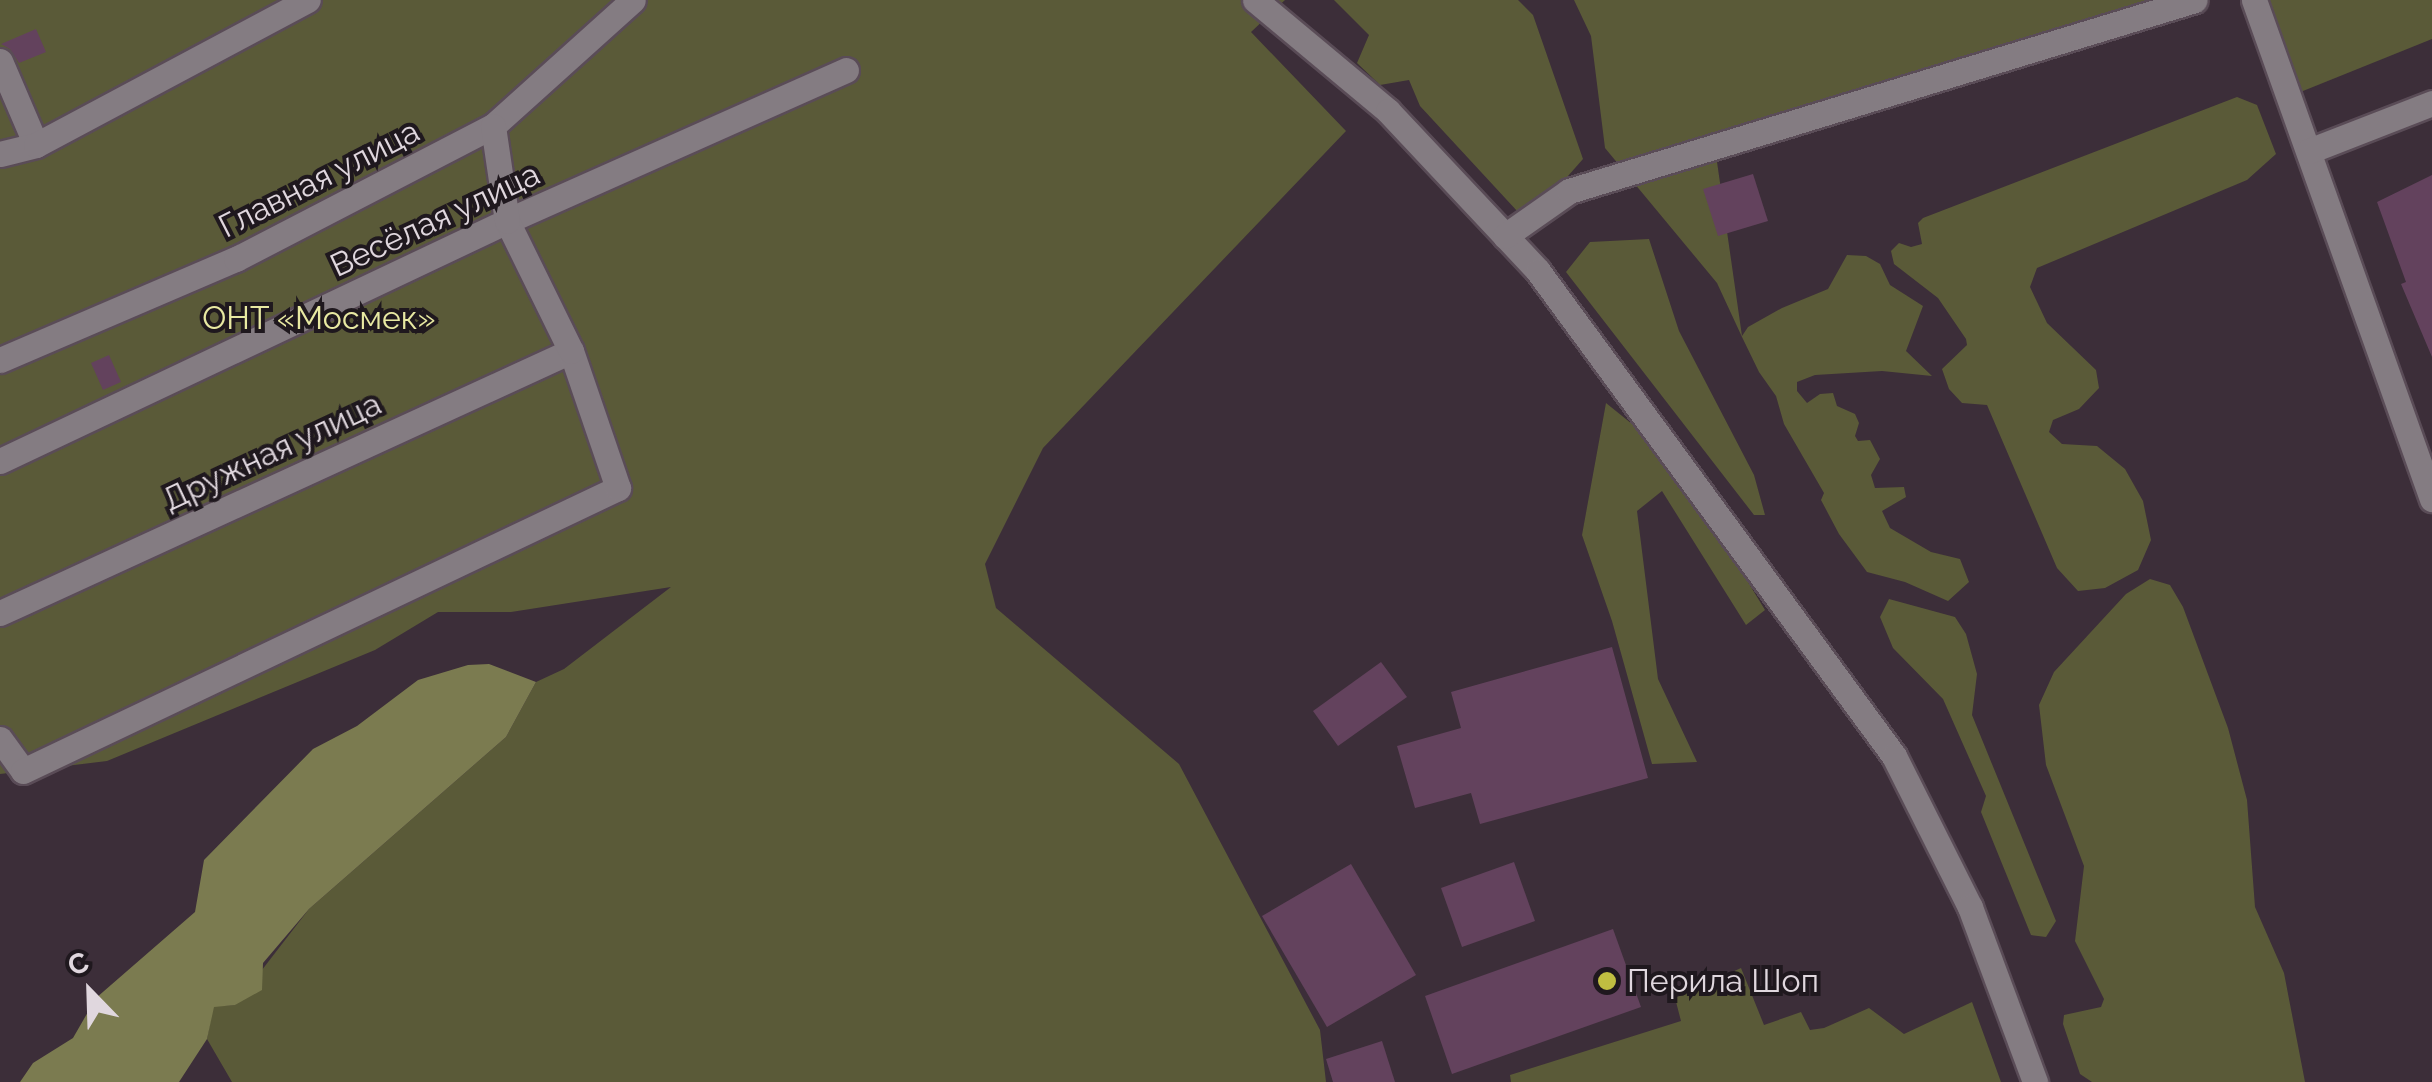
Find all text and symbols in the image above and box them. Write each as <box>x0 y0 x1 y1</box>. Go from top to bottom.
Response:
street label: Главная улица <box>212 112 426 246</box>
street label: Весёлая улица <box>324 155 546 285</box>
park label: ОНТ «Мосмек» <box>202 299 436 337</box>
street label: Дружная улица <box>156 385 388 519</box>
north arrow <box>40 942 140 1042</box>
text: С <box>63 945 93 983</box>
place label: Перила Шоп <box>1627 962 1819 1000</box>
marker: Перила Шоп <box>1596 970 1618 992</box>

